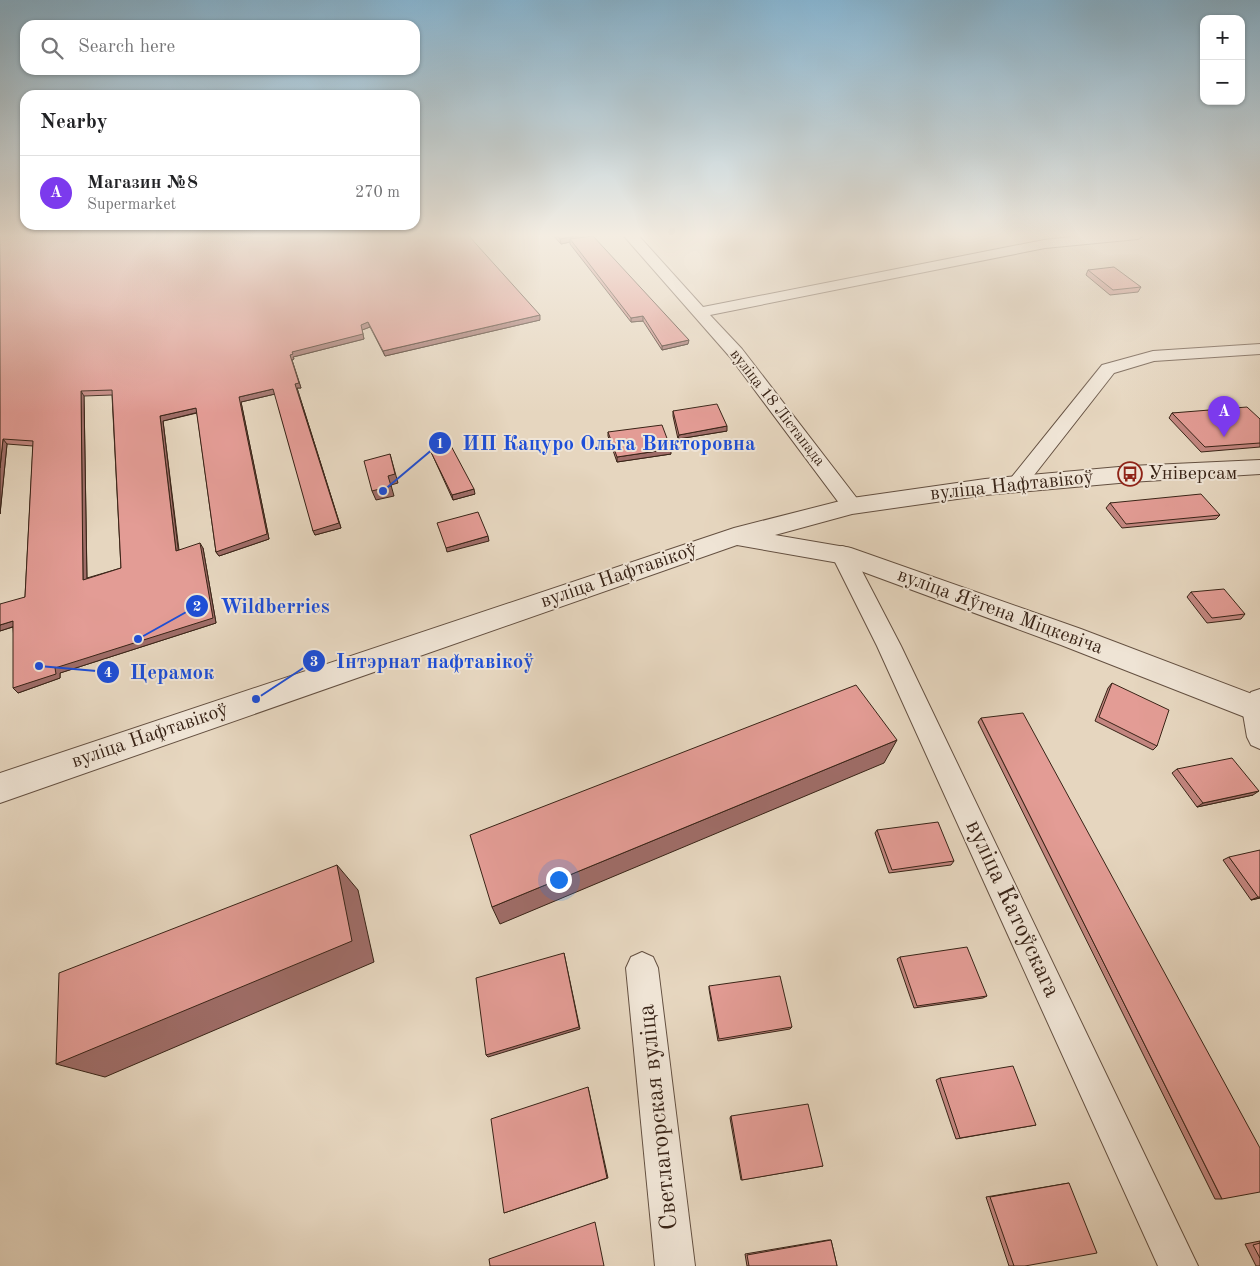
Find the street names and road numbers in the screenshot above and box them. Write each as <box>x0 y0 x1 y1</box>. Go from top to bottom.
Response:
street label: вуліца 18 Лістапада <box>727 347 828 470</box>
street label: вуліца Нафтавікоў <box>929 467 1095 505</box>
street label: вуліца Нафтавікоў <box>538 540 700 612</box>
street label: вуліца Яўгена Міцкевіча <box>895 565 1106 659</box>
street label: вуліца Нафтавікоў <box>69 700 231 772</box>
street label: вуліца Катоўскага <box>960 817 1064 1002</box>
street label: Светлагорская вуліца <box>635 1003 683 1231</box>

